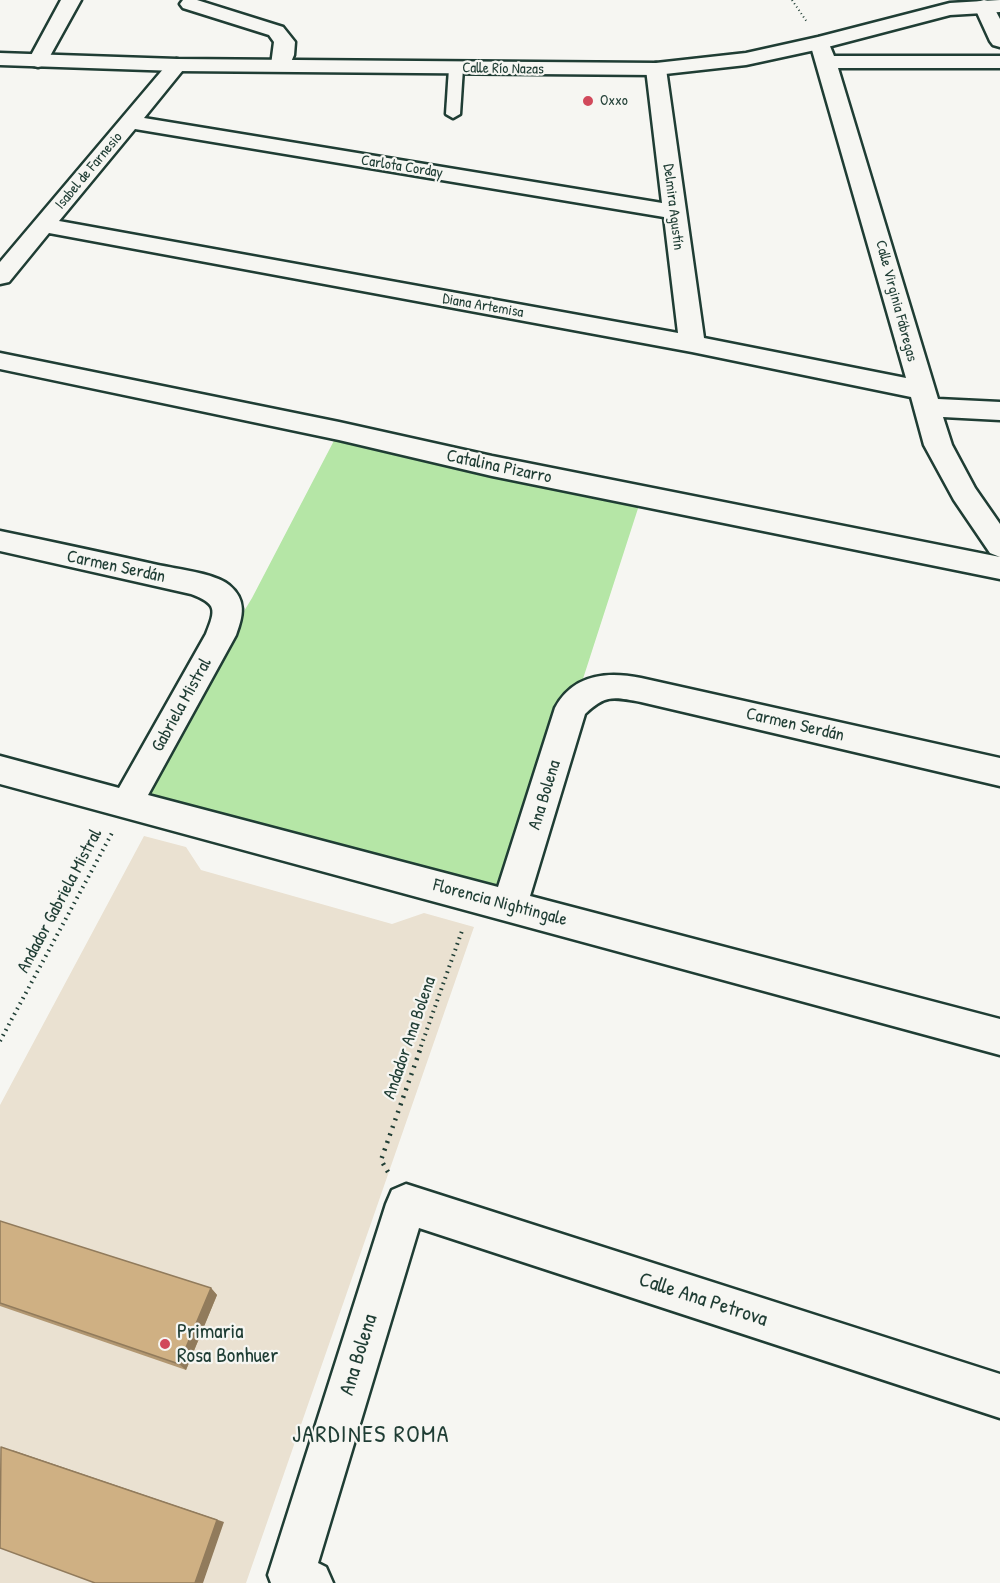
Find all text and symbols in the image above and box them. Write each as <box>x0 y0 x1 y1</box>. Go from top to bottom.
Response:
street label: Calle Río Nazas <box>462 59 544 79</box>
place label: Oxxo <box>600 92 628 110</box>
marker: Oxxo <box>581 94 595 108</box>
street label: Isabel de Farnesio <box>51 129 127 213</box>
street label: Carlota Corday <box>360 152 444 182</box>
street label: Delmira Agustín <box>659 163 687 251</box>
street label: Calle Virginia Fábregas <box>871 238 921 364</box>
street label: Diana Artemisa <box>441 290 525 322</box>
street label: Catalina Pizarro <box>444 445 554 489</box>
street label: Carmen Serdán <box>65 546 167 588</box>
street label: Gabriela Mistral <box>147 654 217 756</box>
street label: Carmen Serdán <box>744 703 846 747</box>
street label: Ana Bolena <box>524 758 566 832</box>
street label: Andador Gabriela Mistral <box>13 825 107 977</box>
street label: Florencia Nightingale <box>431 875 569 931</box>
street label: Andador Ana Bolena <box>379 974 441 1102</box>
street label: Calle Ana Petrova <box>636 1267 770 1333</box>
street label: Ana Bolena <box>335 1311 383 1399</box>
place label: Primaria Rosa Bonhuer <box>177 1319 278 1369</box>
marker: Primaria Rosa Bonhuer <box>158 1337 172 1351</box>
district label: JARDINES ROMA <box>292 1422 450 1450</box>

